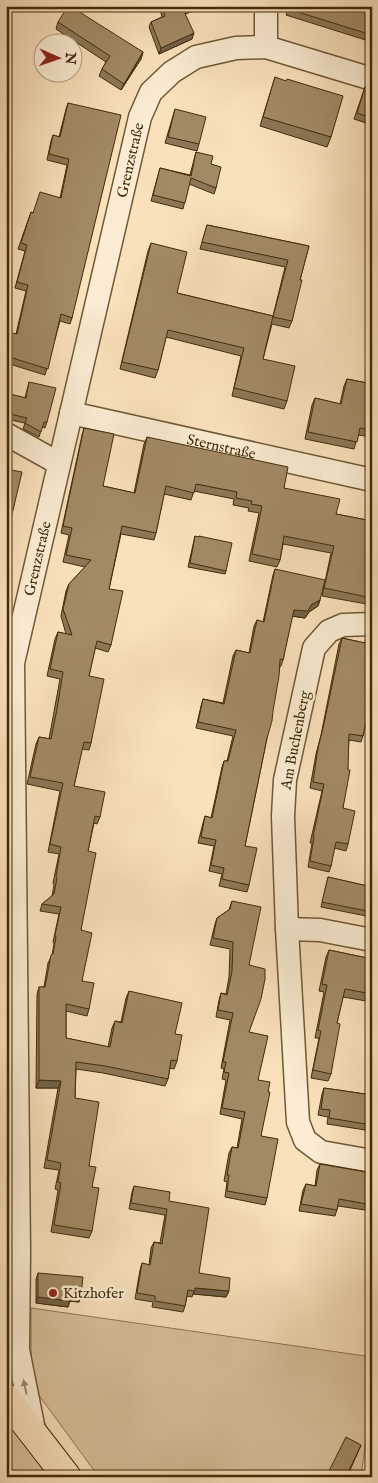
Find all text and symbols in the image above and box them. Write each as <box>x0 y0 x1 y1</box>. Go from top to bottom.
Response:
north arrow <box>32 32 82 82</box>
text: N <box>61 51 79 65</box>
street label: Grenzstraße <box>113 121 148 200</box>
street label: Sternstraße <box>185 430 258 464</box>
street label: Grenzstraße <box>20 519 56 598</box>
street label: Am Buchenberg <box>276 688 315 792</box>
place label: Kitzhofer <box>63 1284 124 1303</box>
marker: Kitzhofer <box>47 1287 59 1299</box>
one-way arrow <box>21 1379 29 1395</box>

